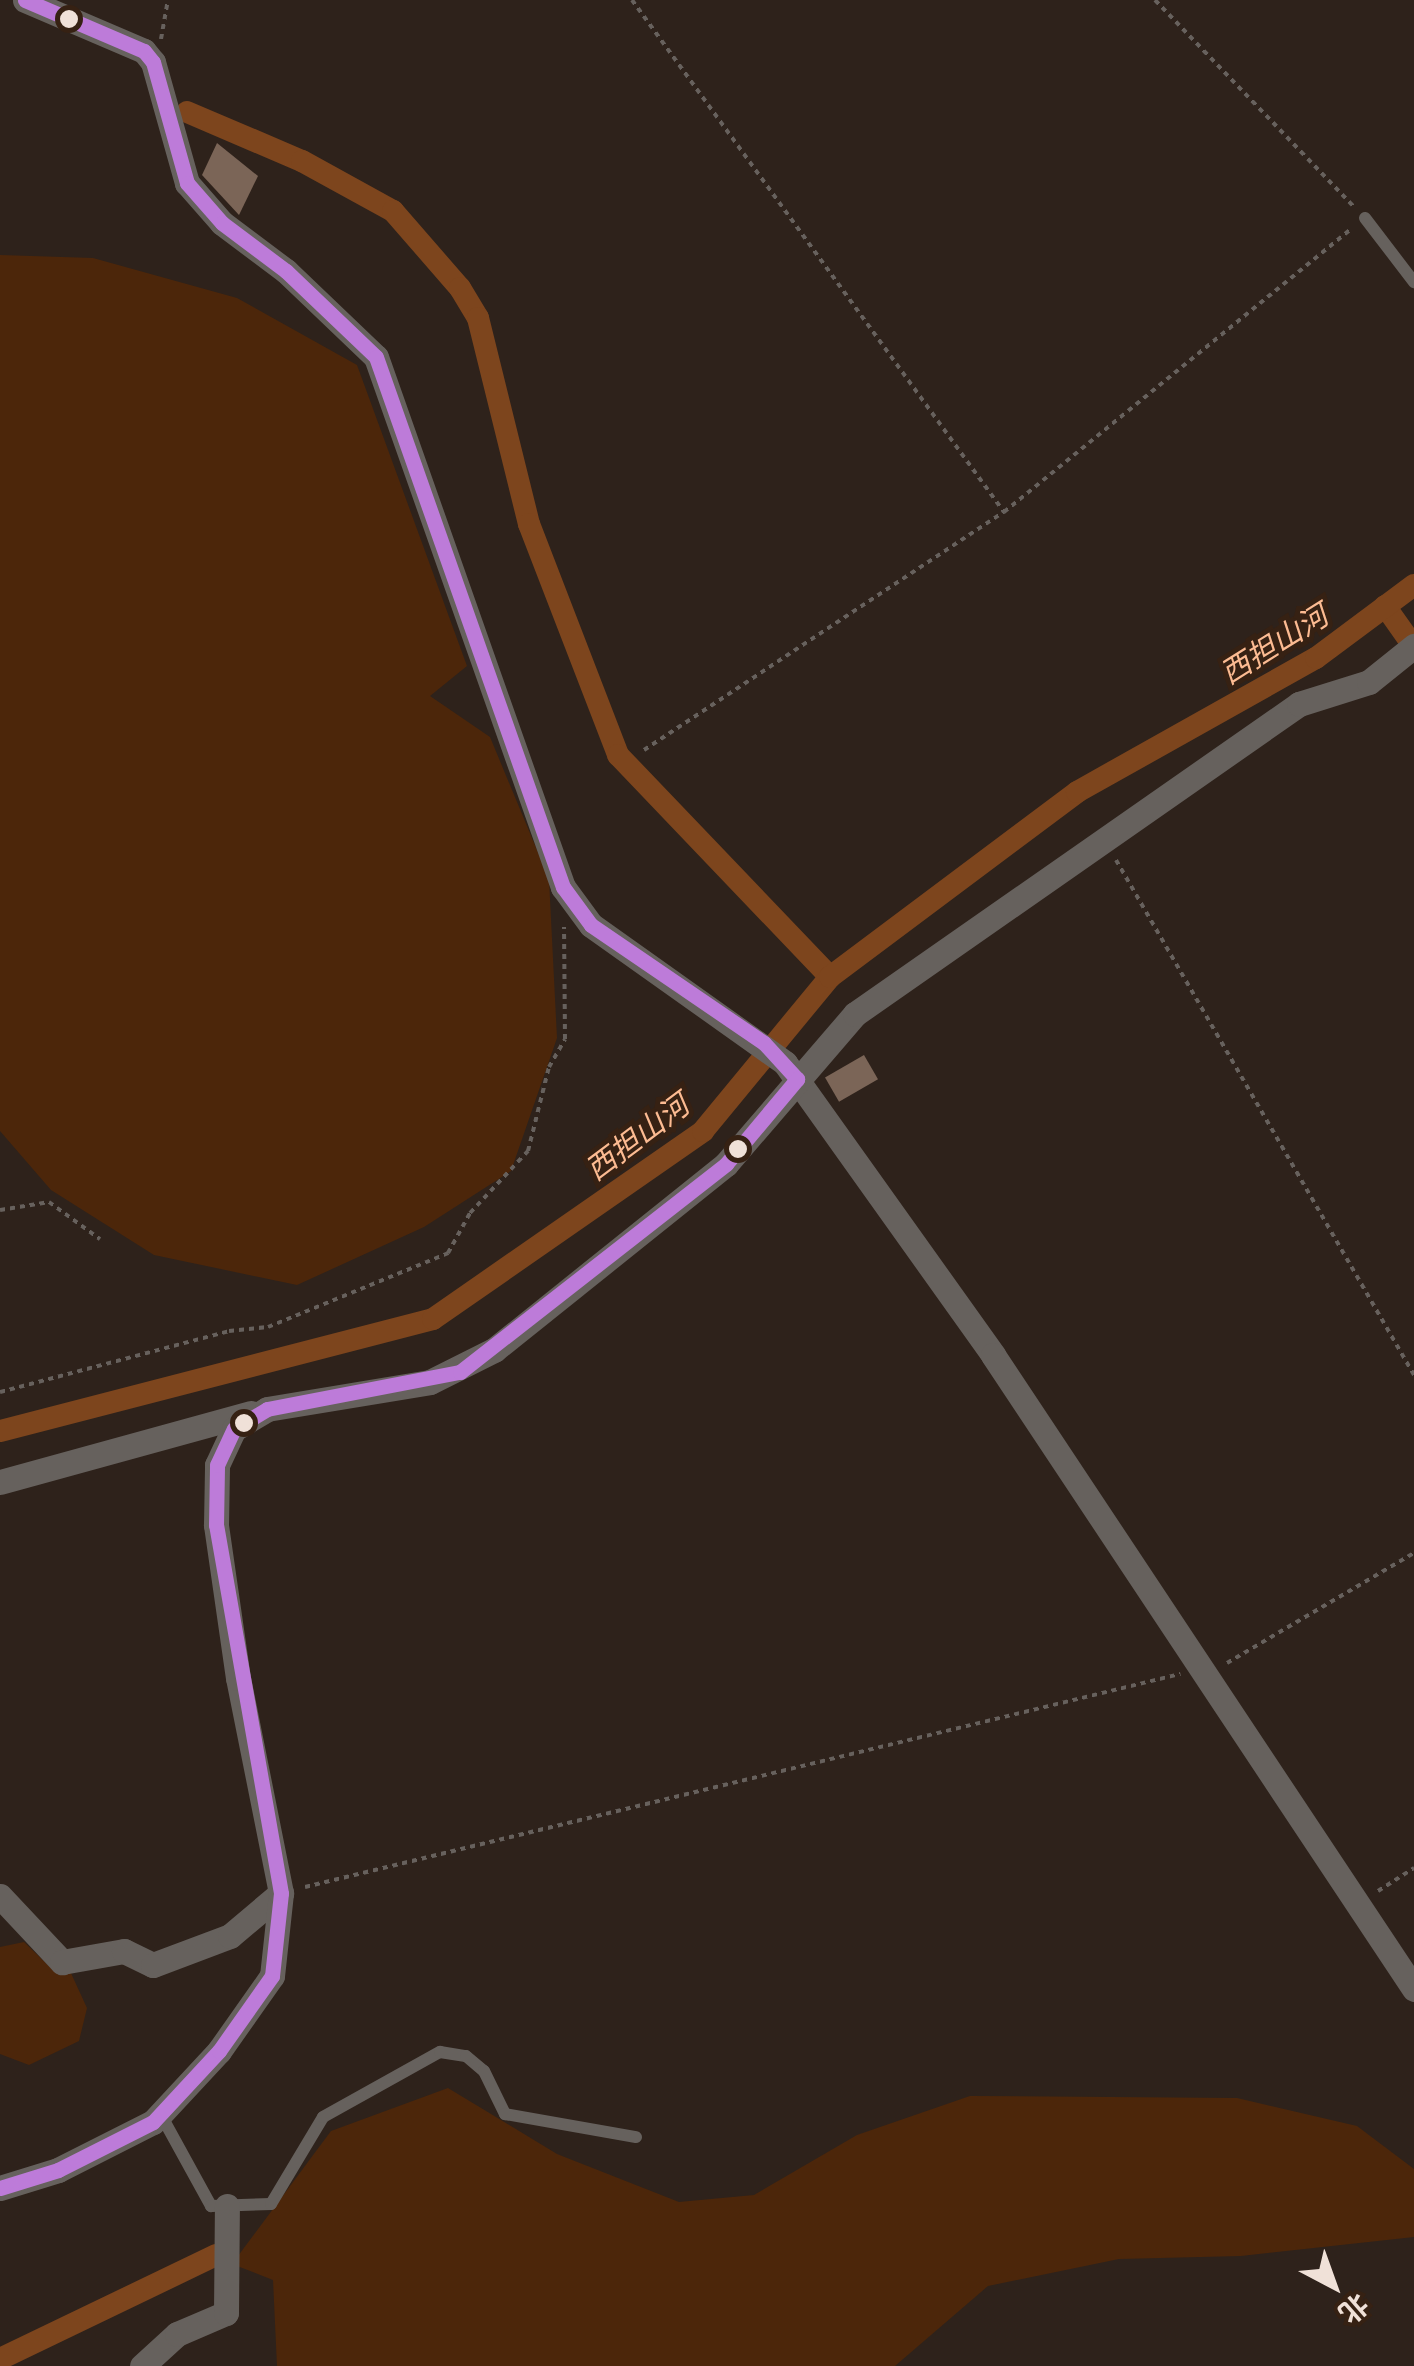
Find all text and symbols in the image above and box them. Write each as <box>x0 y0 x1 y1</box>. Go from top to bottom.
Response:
unlabelled marker <box>59 9 79 29</box>
water label: 西担山河 <box>1214 597 1334 691</box>
water label: 西担山河 <box>578 1087 696 1187</box>
unlabelled marker <box>728 1139 748 1159</box>
unlabelled marker <box>234 1413 254 1433</box>
north arrow <box>1284 2236 1384 2336</box>
text: 北 <box>1332 2287 1375 2331</box>

